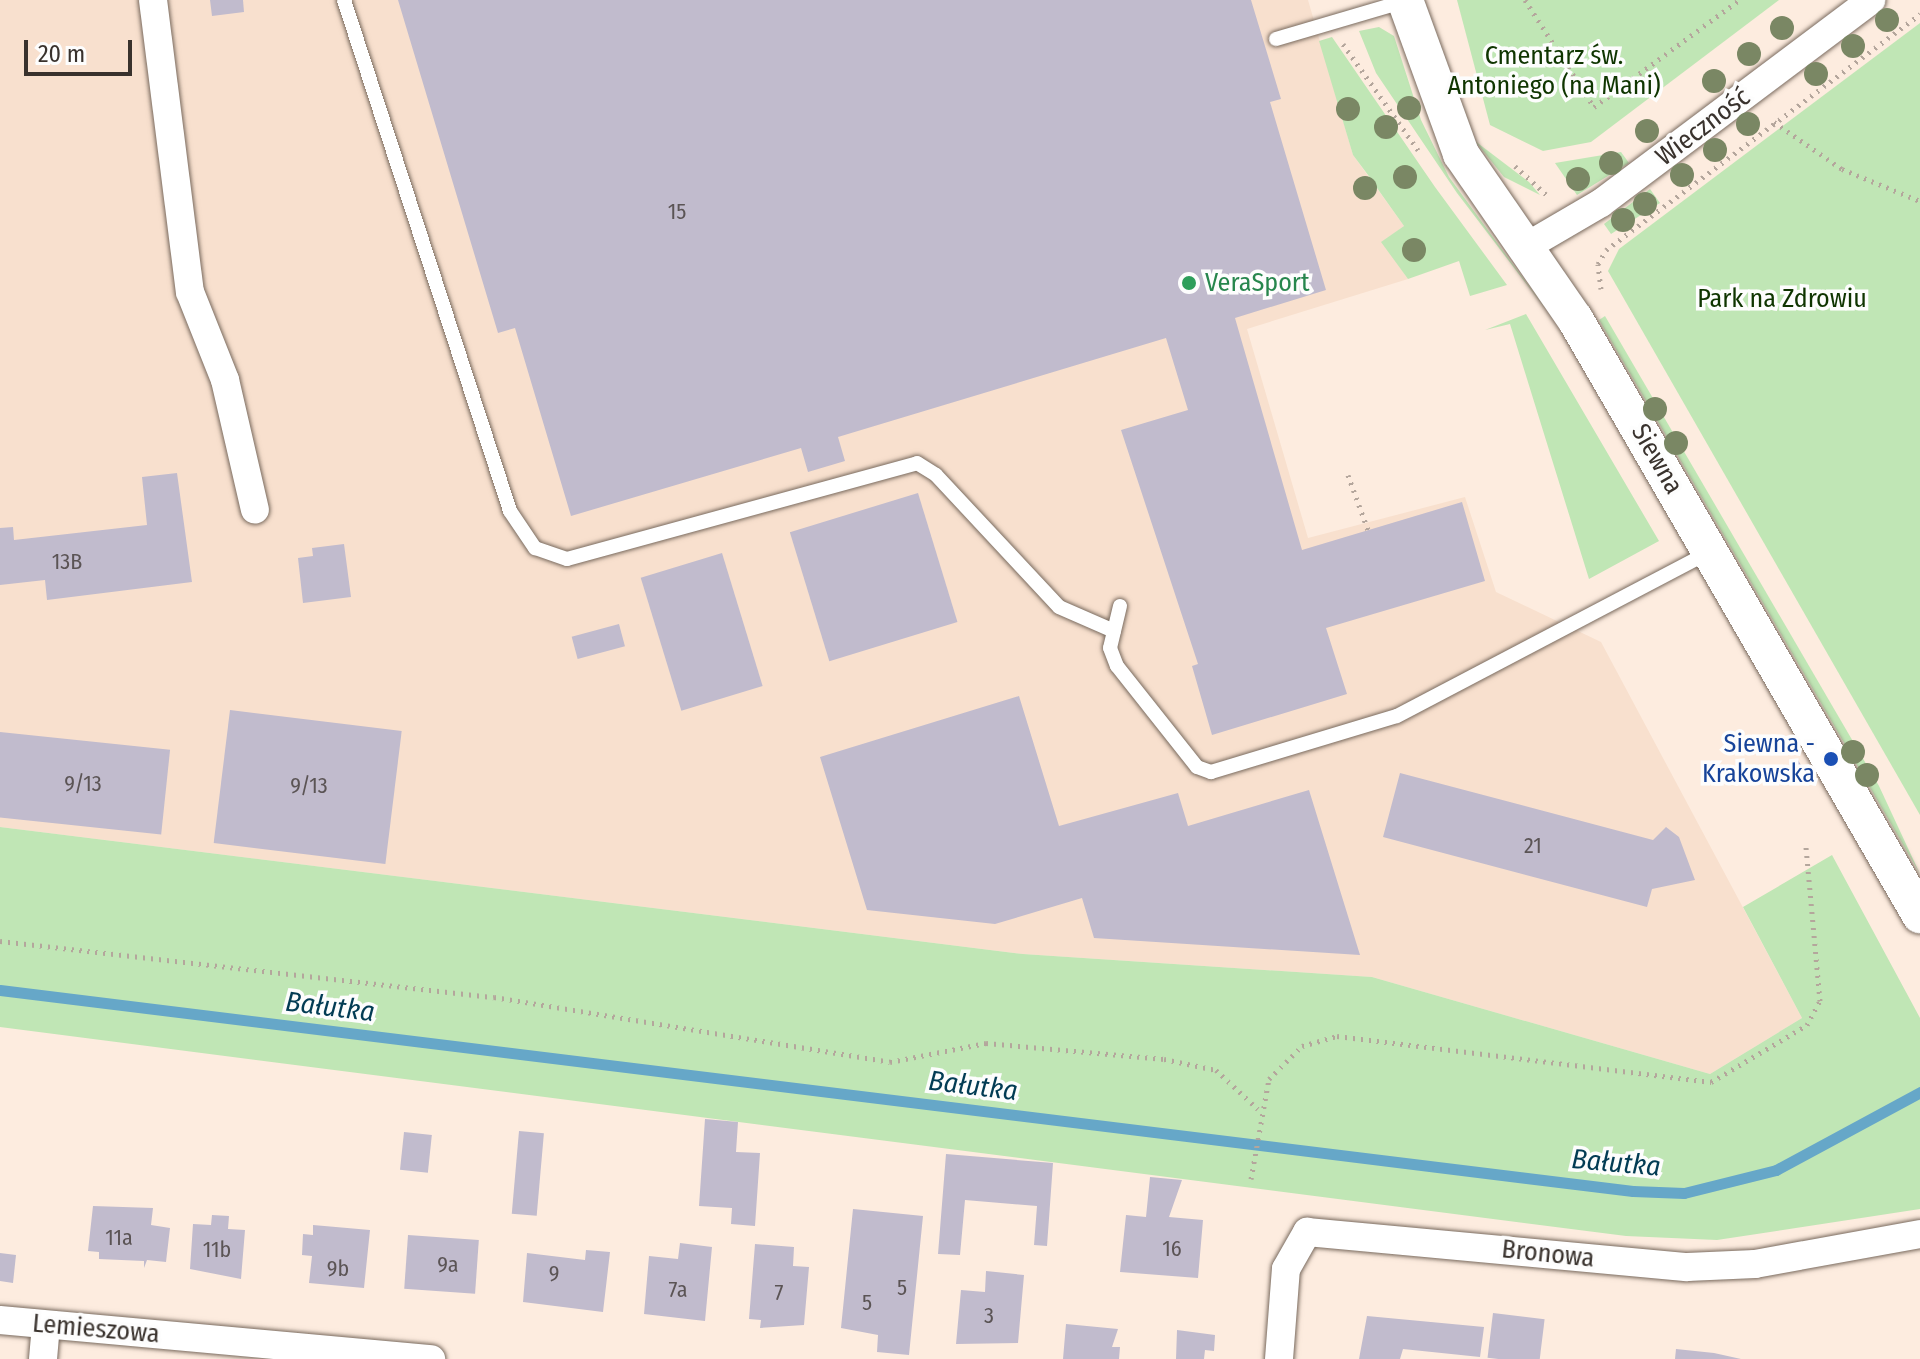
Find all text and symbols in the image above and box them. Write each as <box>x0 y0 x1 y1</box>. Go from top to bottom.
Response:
scale bar <box>28 24 136 74</box>
text: 20 m <box>38 40 85 68</box>
park label: Cmentarz św. Antoniego (na Mani) <box>1447 40 1661 102</box>
street label: Wieczność <box>1650 81 1756 173</box>
house number: 15 <box>668 199 686 225</box>
place label: VeraSport <box>1205 267 1309 299</box>
marker: VeraSport <box>1180 274 1198 292</box>
park label: Park na Zdrowiu <box>1697 283 1867 315</box>
street label: Siewna <box>1625 418 1689 500</box>
house number: 13B <box>52 549 82 575</box>
place label: Siewna - Krakowska <box>1702 728 1815 790</box>
marker: Siewna - Krakowska <box>1822 750 1840 768</box>
house number: 9/13 <box>64 771 102 797</box>
house number: 9/13 <box>290 773 328 799</box>
house number: 21 <box>1524 833 1542 859</box>
water label: Bałutka <box>284 985 376 1029</box>
water label: Bałutka <box>927 1064 1019 1108</box>
water label: Bałutka <box>1570 1142 1662 1184</box>
house number: 11a <box>105 1225 133 1251</box>
street label: Bronowa <box>1500 1234 1596 1274</box>
house number: 16 <box>1162 1236 1182 1262</box>
house number: 11b <box>203 1237 231 1263</box>
house number: 9a <box>437 1252 459 1278</box>
house number: 9b <box>327 1256 349 1282</box>
house number: 9 <box>549 1261 559 1287</box>
house number: 5 <box>897 1275 907 1301</box>
house number: 7a <box>668 1277 688 1303</box>
house number: 7 <box>775 1280 783 1306</box>
house number: 5 <box>862 1290 872 1316</box>
house number: 3 <box>984 1303 994 1329</box>
street label: Lemieszowa <box>31 1308 161 1350</box>

